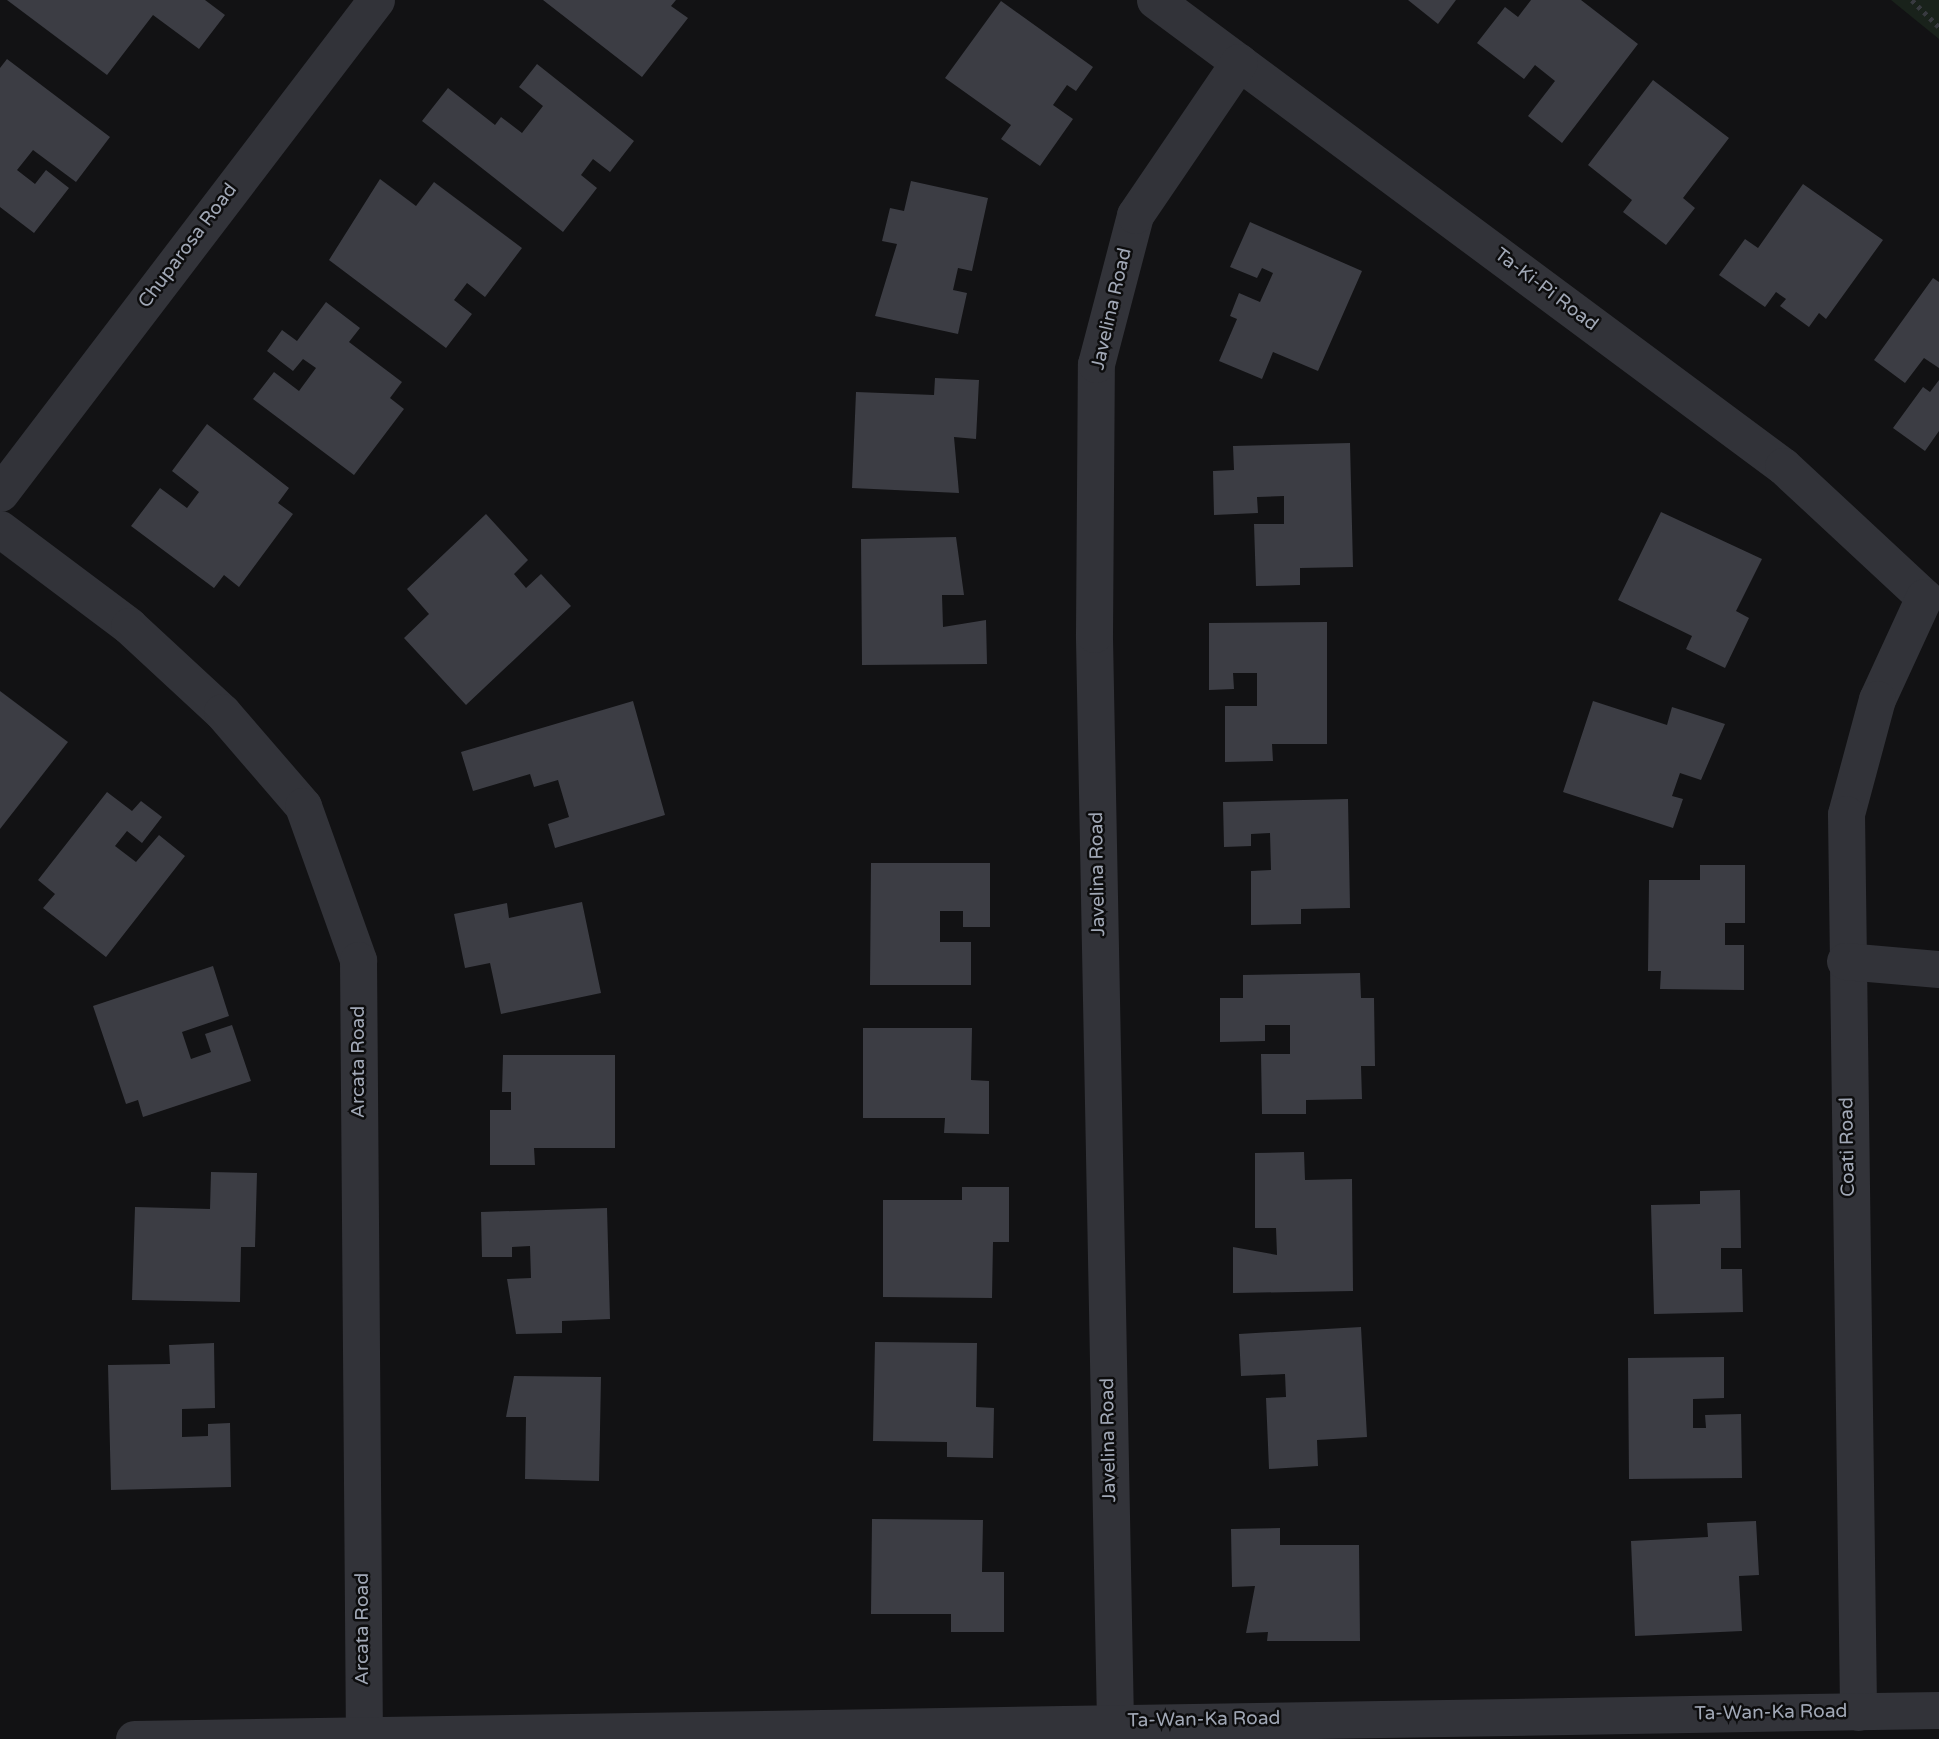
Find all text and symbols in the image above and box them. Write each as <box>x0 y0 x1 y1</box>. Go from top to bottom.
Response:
street label: Chuparosa Road <box>134 179 242 313</box>
street label: Ta-Ki-Pi Road <box>1490 244 1602 336</box>
street label: Javelina Road <box>1087 246 1137 372</box>
street label: Javelina Road <box>1086 812 1110 936</box>
street label: Arcata Road <box>348 1006 370 1118</box>
street label: Coati Road <box>1836 1097 1860 1197</box>
street label: Javelina Road <box>1097 1378 1121 1502</box>
street label: Arcata Road <box>352 1573 374 1685</box>
street label: Ta-Wan-Ka Road <box>1694 1700 1848 1726</box>
street label: Ta-Wan-Ka Road <box>1127 1707 1281 1733</box>

